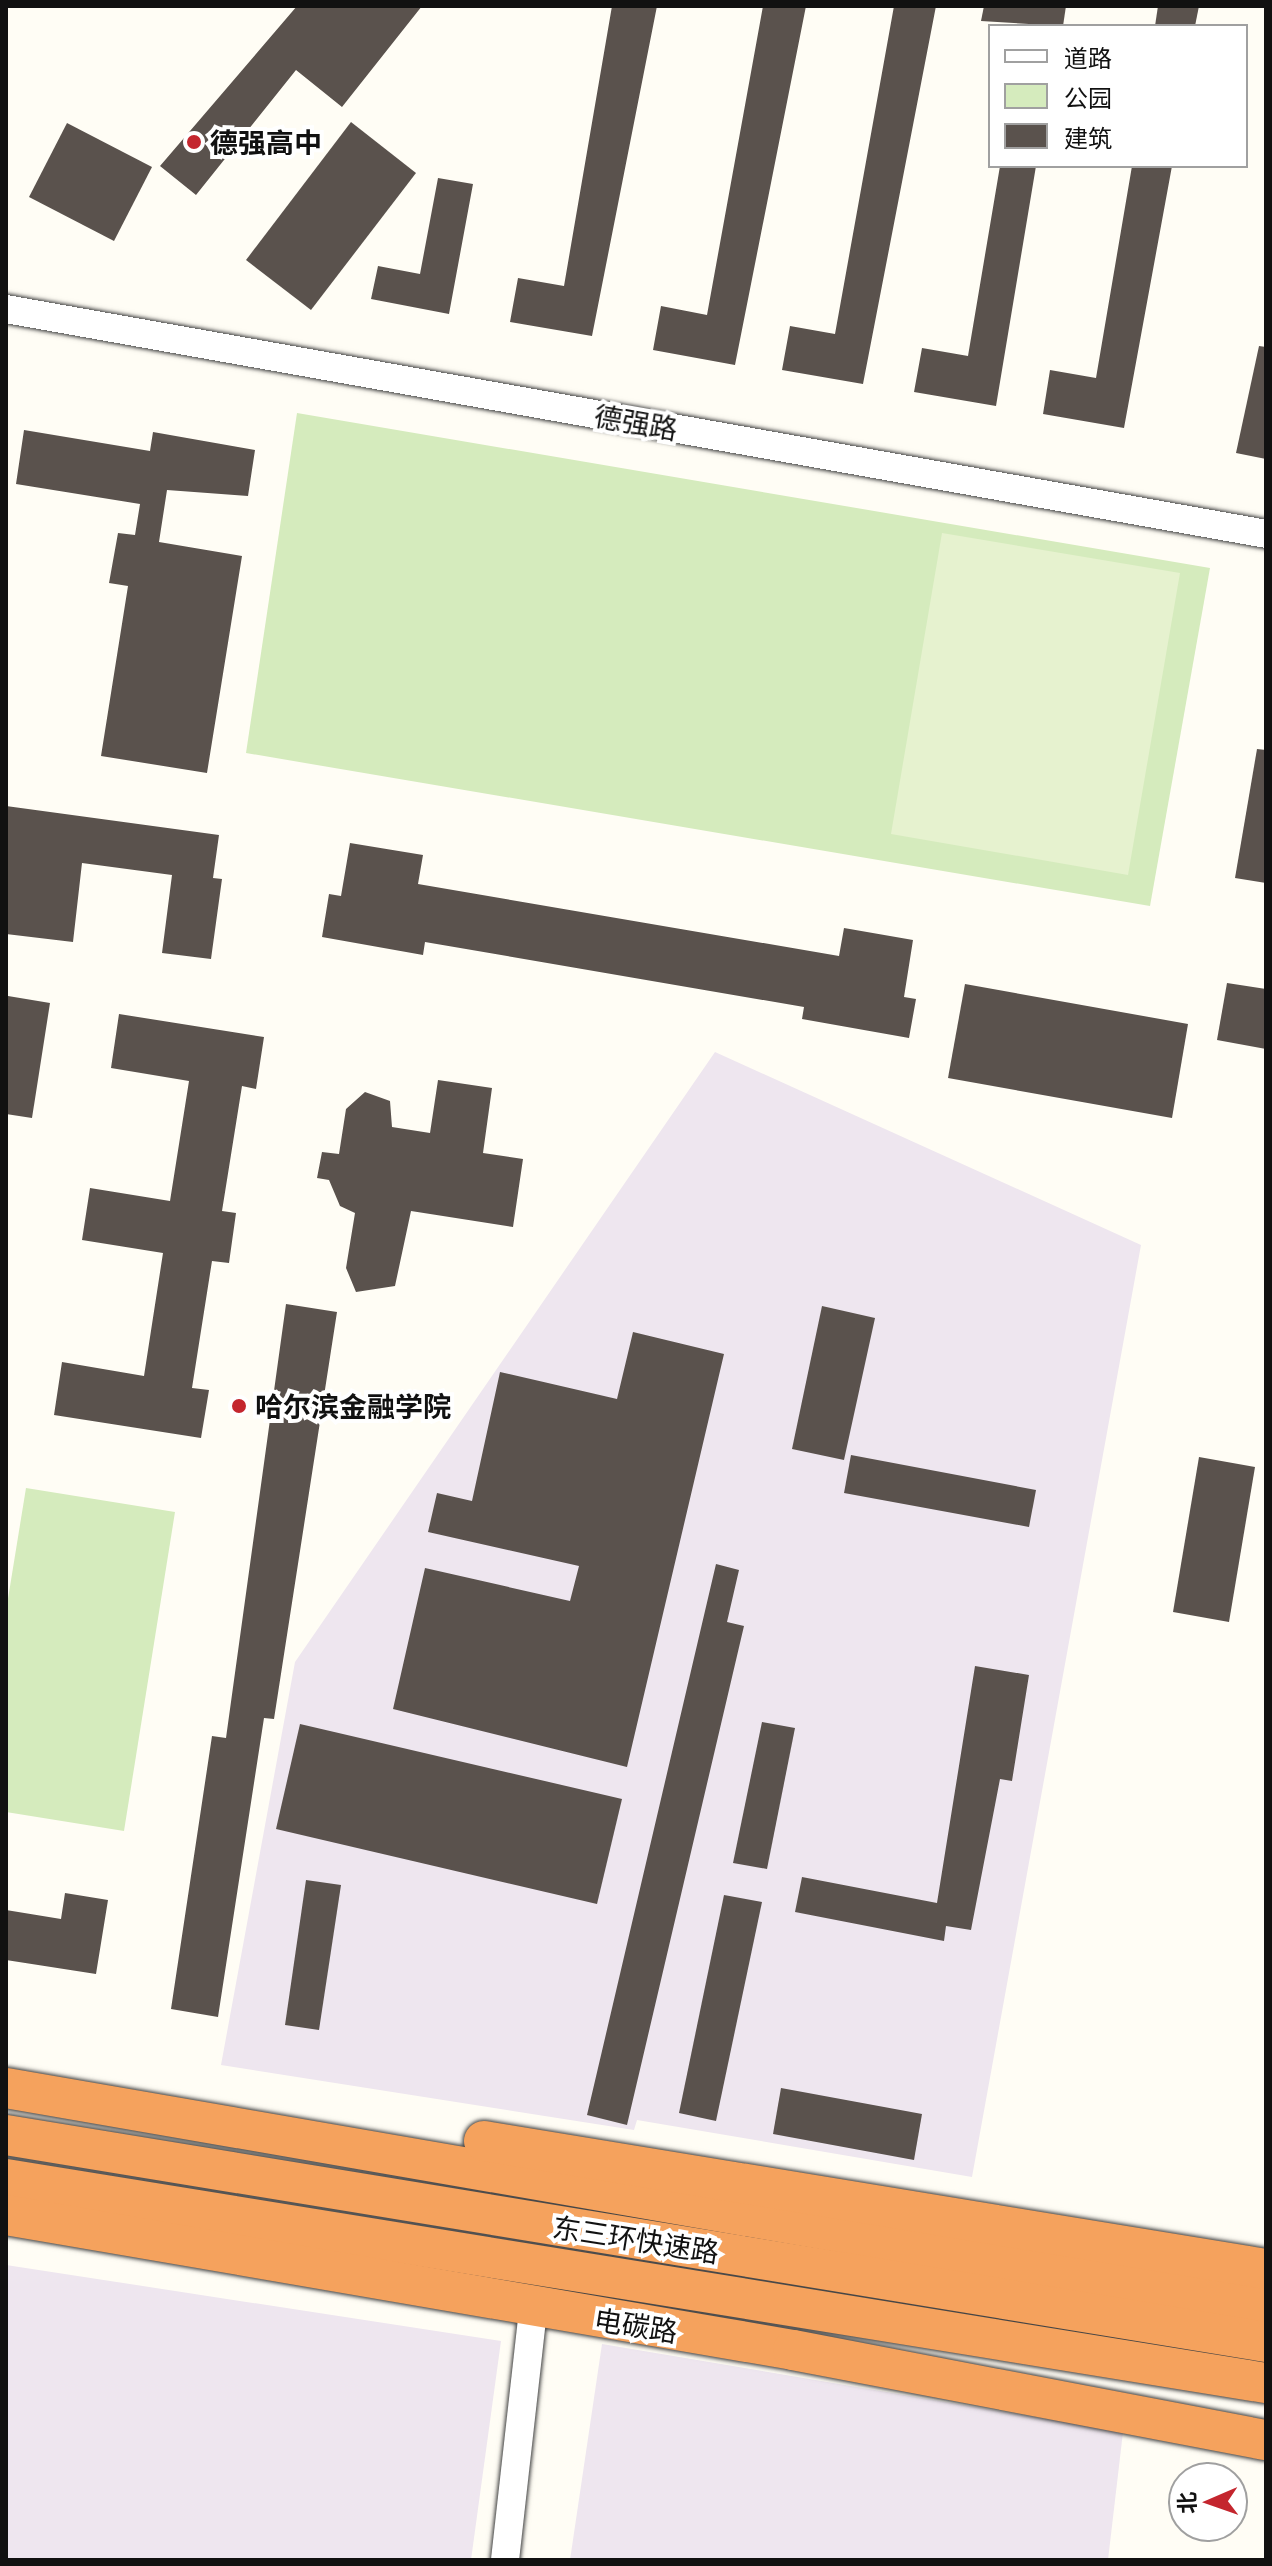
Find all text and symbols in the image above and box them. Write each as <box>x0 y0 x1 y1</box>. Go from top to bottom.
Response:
legend <box>988 24 1248 168</box>
text: 道路 <box>1064 41 1112 73</box>
text: 公园 <box>1064 81 1112 113</box>
text: 建筑 <box>1064 121 1112 153</box>
place label: 德强高中 <box>210 125 322 159</box>
marker: 德强高中 <box>185 133 203 151</box>
street label: 德强路 <box>592 398 680 446</box>
place label: 哈尔滨金融学院 <box>255 1389 451 1423</box>
marker: 哈尔滨金融学院 <box>230 1397 248 1415</box>
street label: 东三环快速路 <box>550 2209 722 2269</box>
street label: 电碳路 <box>592 2302 680 2348</box>
north arrow <box>1168 2462 1248 2542</box>
text: 北 <box>1171 2491 1201 2514</box>

